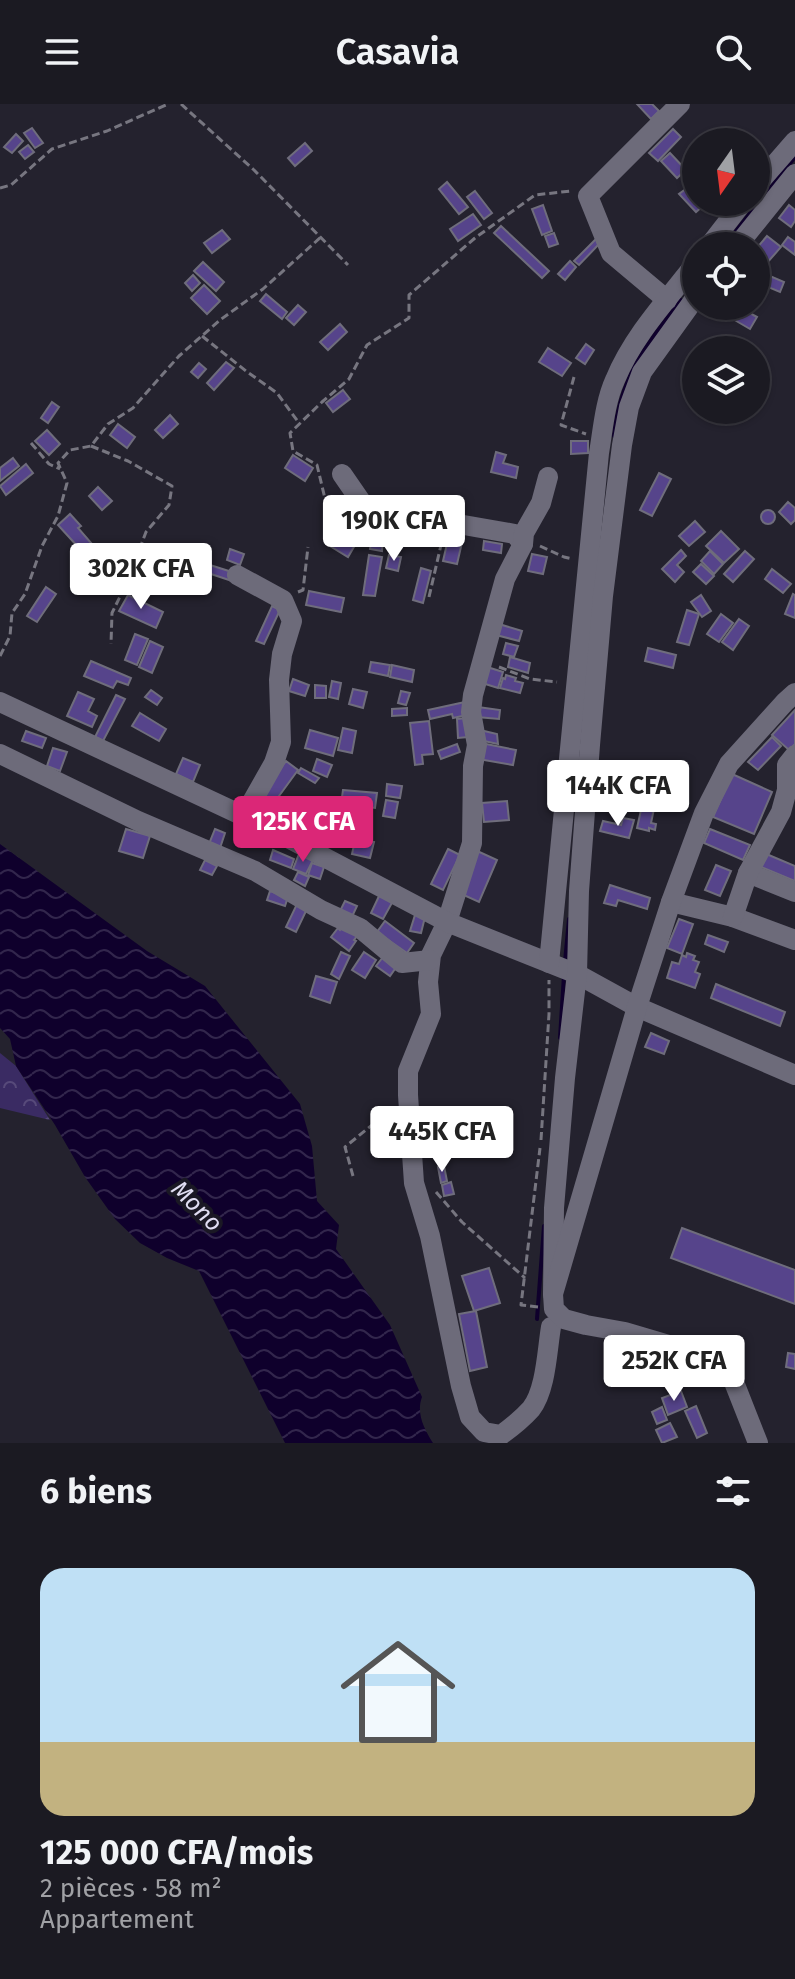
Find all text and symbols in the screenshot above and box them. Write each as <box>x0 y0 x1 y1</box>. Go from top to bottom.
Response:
icon: menu <box>40 30 84 74</box>
text: Casavia <box>336 30 459 74</box>
icon: search <box>711 30 755 74</box>
north arrow <box>682 128 770 216</box>
map controls <box>682 128 770 424</box>
button: locate <box>682 232 770 320</box>
button: layers <box>682 336 770 424</box>
pin: 190K CFA <box>311 495 477 563</box>
text: 190K CFA <box>341 505 447 536</box>
pin: 302K CFA <box>58 543 224 611</box>
text: 302K CFA <box>88 553 194 584</box>
pin: 144K CFA <box>535 760 701 828</box>
text: 144K CFA <box>565 770 671 801</box>
pin: 125K CFA <box>220 796 386 864</box>
text: 125K CFA <box>251 806 355 837</box>
pin: 445K CFA <box>359 1106 525 1174</box>
text: 445K CFA <box>388 1116 496 1147</box>
water label: Mono <box>166 1175 228 1237</box>
pin: 252K CFA <box>591 1335 757 1403</box>
text: 252K CFA <box>622 1345 726 1376</box>
icon: filters <box>711 1469 755 1513</box>
text: 6 biens <box>40 1471 152 1512</box>
icon: home <box>326 1620 470 1764</box>
text: 125 000 CFA/mois <box>40 1832 313 1873</box>
text: 2 pièces · 58 m² <box>40 1873 222 1904</box>
text: Appartement <box>40 1904 194 1935</box>

